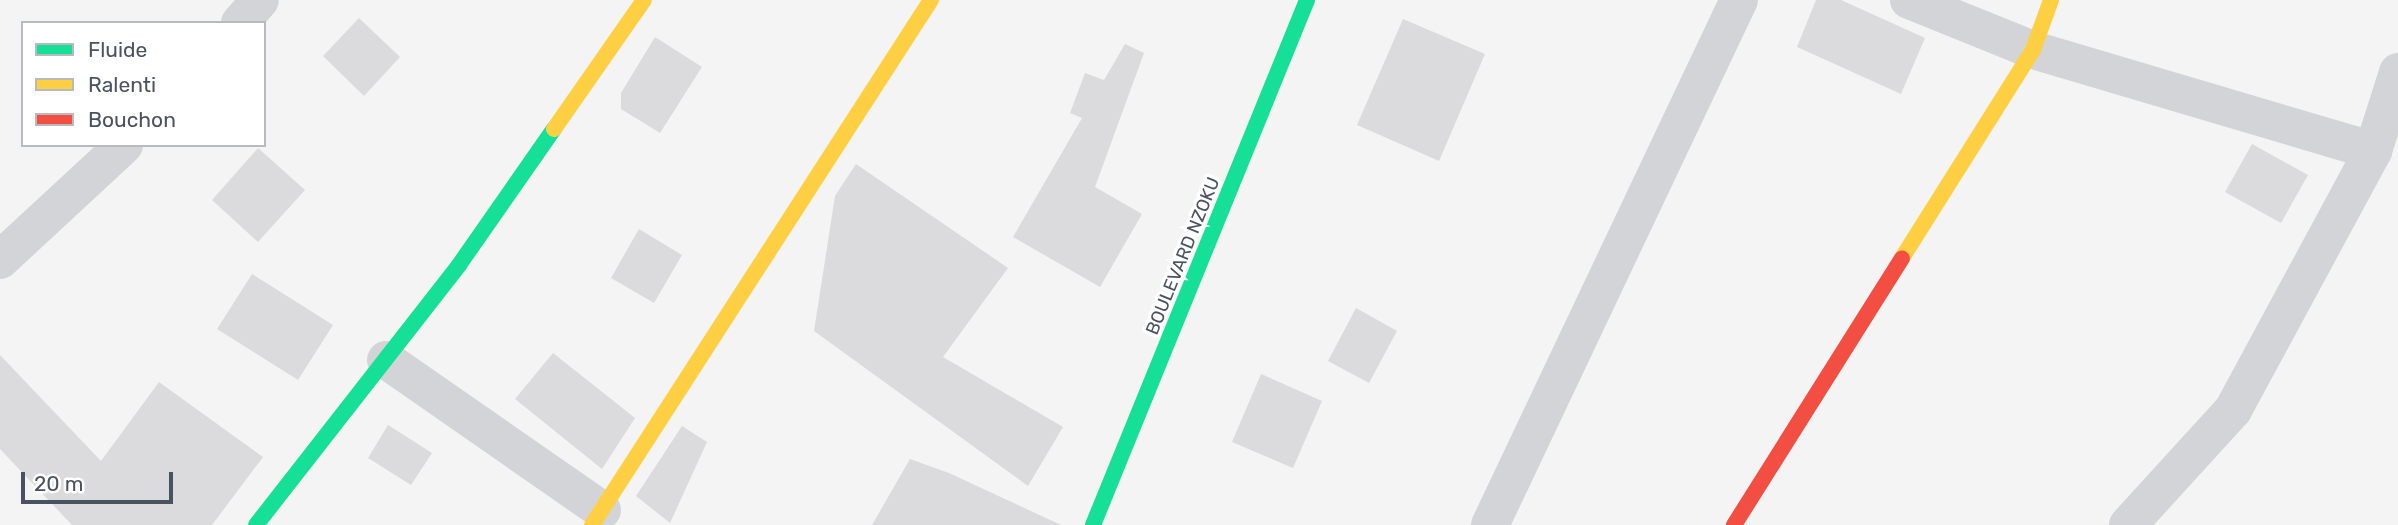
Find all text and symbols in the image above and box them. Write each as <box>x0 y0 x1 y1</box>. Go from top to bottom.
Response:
legend <box>21 21 266 147</box>
text: Fluide <box>88 37 147 62</box>
text: Ralenti <box>88 72 156 97</box>
text: Bouchon <box>88 107 176 132</box>
street label: BOULEVARD NZOKU <box>1142 174 1224 338</box>
scale bar <box>24 458 177 502</box>
text: 20 m <box>34 471 83 496</box>

